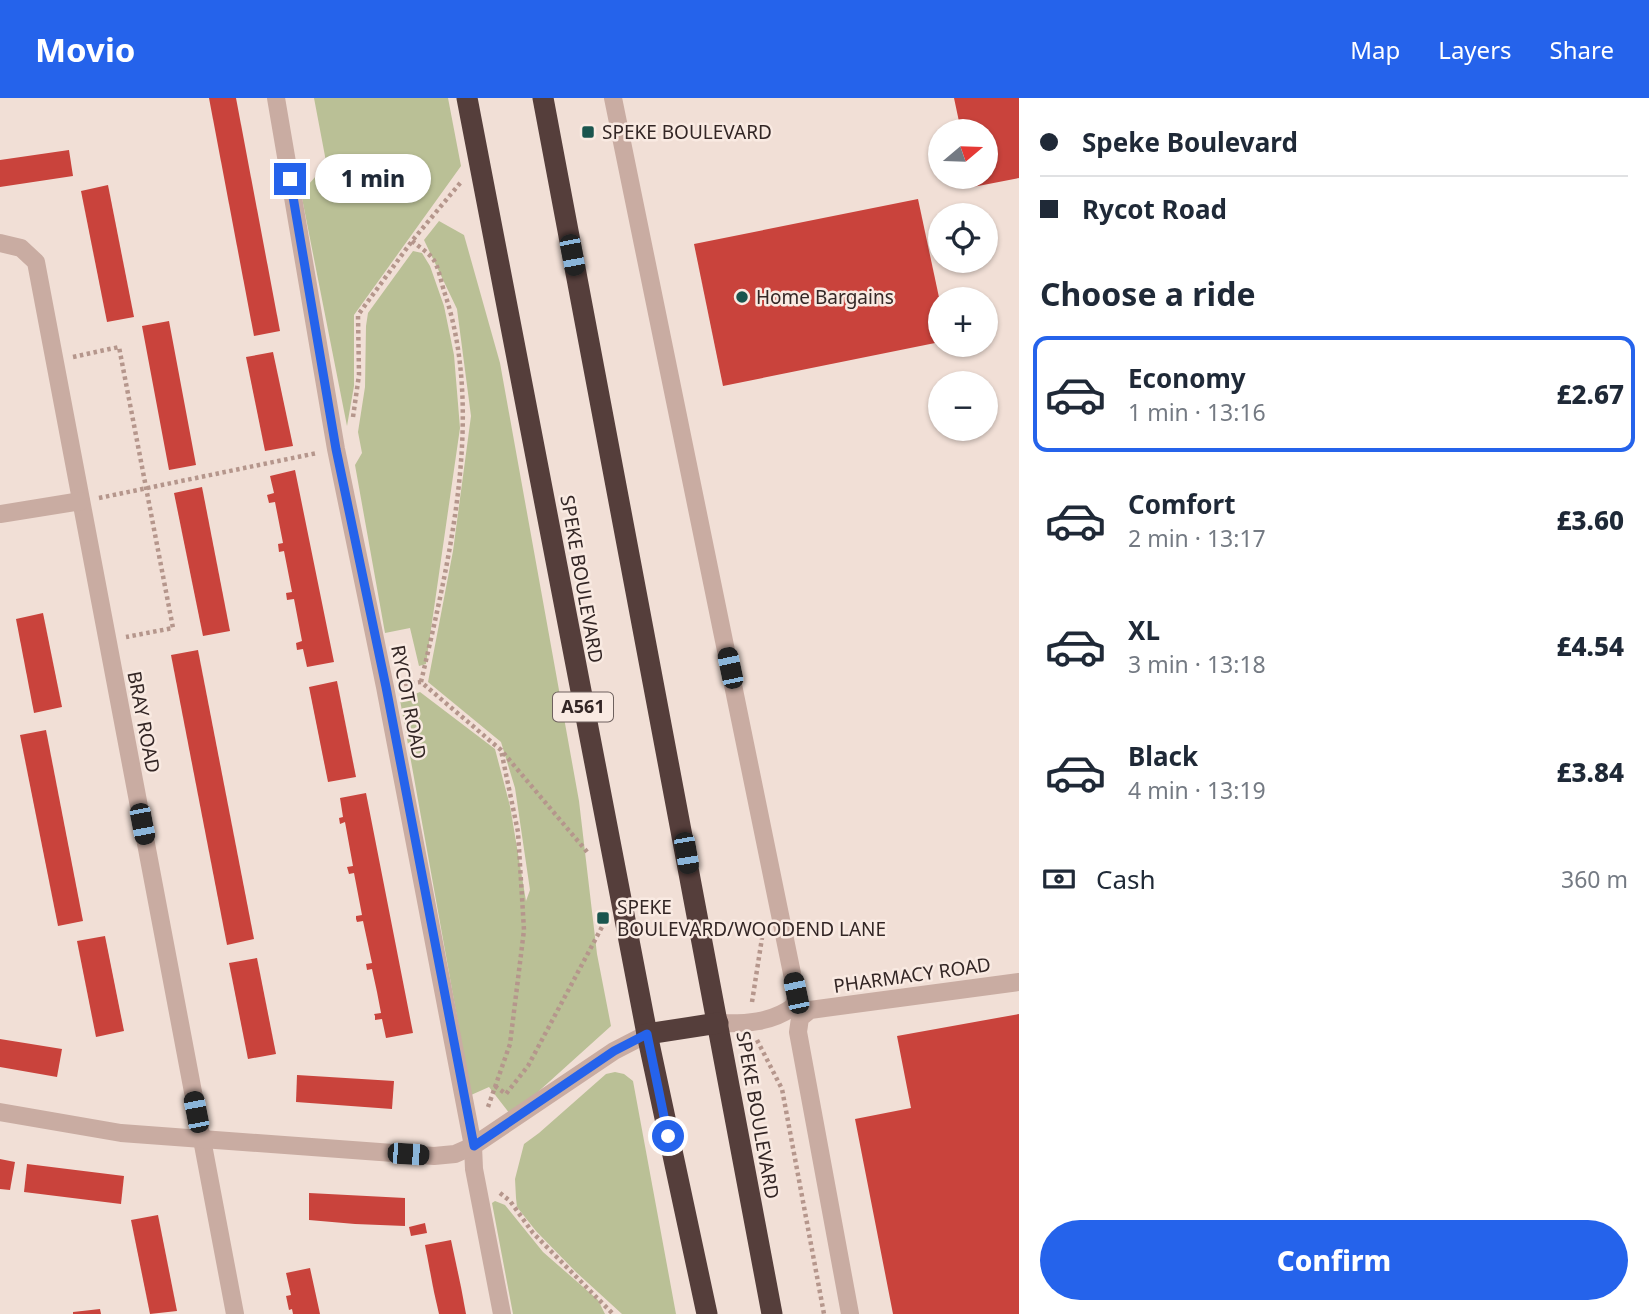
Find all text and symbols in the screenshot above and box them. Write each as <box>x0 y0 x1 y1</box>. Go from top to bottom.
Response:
text: Movio <box>35 27 135 72</box>
text: Map <box>1350 33 1400 66</box>
text: Layers <box>1438 33 1512 66</box>
text: Share <box>1550 33 1614 66</box>
place label: SPEKE BOULEVARD <box>602 119 772 145</box>
north arrow <box>928 119 998 189</box>
map controls <box>928 119 998 441</box>
marker: SPEKE BOULEVARD <box>580 124 596 140</box>
text: Speke Boulevard <box>1082 124 1298 160</box>
callout: 1 min <box>314 154 430 204</box>
text: 1 min <box>341 162 405 194</box>
route end <box>274 163 306 195</box>
text: Rycot Road <box>1082 191 1227 227</box>
button: locate <box>928 203 998 273</box>
car <box>558 232 587 278</box>
text: Choose a ride <box>1040 272 1256 315</box>
place label: Home Bargains <box>756 284 894 310</box>
button: + <box>928 287 998 357</box>
marker: Home Bargains <box>734 289 750 305</box>
text: Economy <box>1128 360 1246 396</box>
icon: car <box>1044 363 1107 426</box>
button: − <box>928 371 998 441</box>
text: £2.67 <box>1556 376 1624 412</box>
text: 1 min · 13:16 <box>1128 396 1266 428</box>
text: Comfort <box>1128 486 1236 522</box>
icon: car <box>1044 489 1107 552</box>
street label: SPEKE BOULEVARD <box>554 493 610 665</box>
text: £3.60 <box>1556 502 1624 538</box>
text: 2 min · 13:17 <box>1128 522 1266 554</box>
text: XL <box>1128 612 1160 648</box>
icon: car <box>1044 615 1107 678</box>
text: £4.54 <box>1556 628 1624 664</box>
street label: RYCOT ROAD <box>385 643 433 761</box>
car <box>716 645 745 691</box>
text: 3 min · 13:18 <box>1128 648 1266 680</box>
street label: BRAY ROAD <box>121 669 167 775</box>
road number: A561 <box>553 692 613 722</box>
text: Black <box>1128 738 1198 774</box>
icon: car <box>1044 741 1107 804</box>
text: £3.84 <box>1556 754 1624 790</box>
text: 4 min · 13:19 <box>1128 774 1266 806</box>
car <box>128 801 157 847</box>
car <box>673 830 700 876</box>
icon: cash <box>1040 860 1078 898</box>
text: Cash <box>1096 861 1156 897</box>
text: 360 m <box>1561 863 1628 895</box>
place label: SPEKE BOULEVARD/WOODEND LANE <box>617 894 886 942</box>
marker: SPEKE BOULEVARD/WOODEND LANE <box>595 910 611 926</box>
street label: PHARMACY ROAD <box>832 951 992 999</box>
car <box>782 970 811 1016</box>
street label: SPEKE BOULEVARD <box>730 1029 786 1201</box>
car <box>182 1089 211 1135</box>
route start <box>652 1120 684 1152</box>
car <box>387 1142 430 1166</box>
button: Confirm <box>1040 1220 1628 1300</box>

